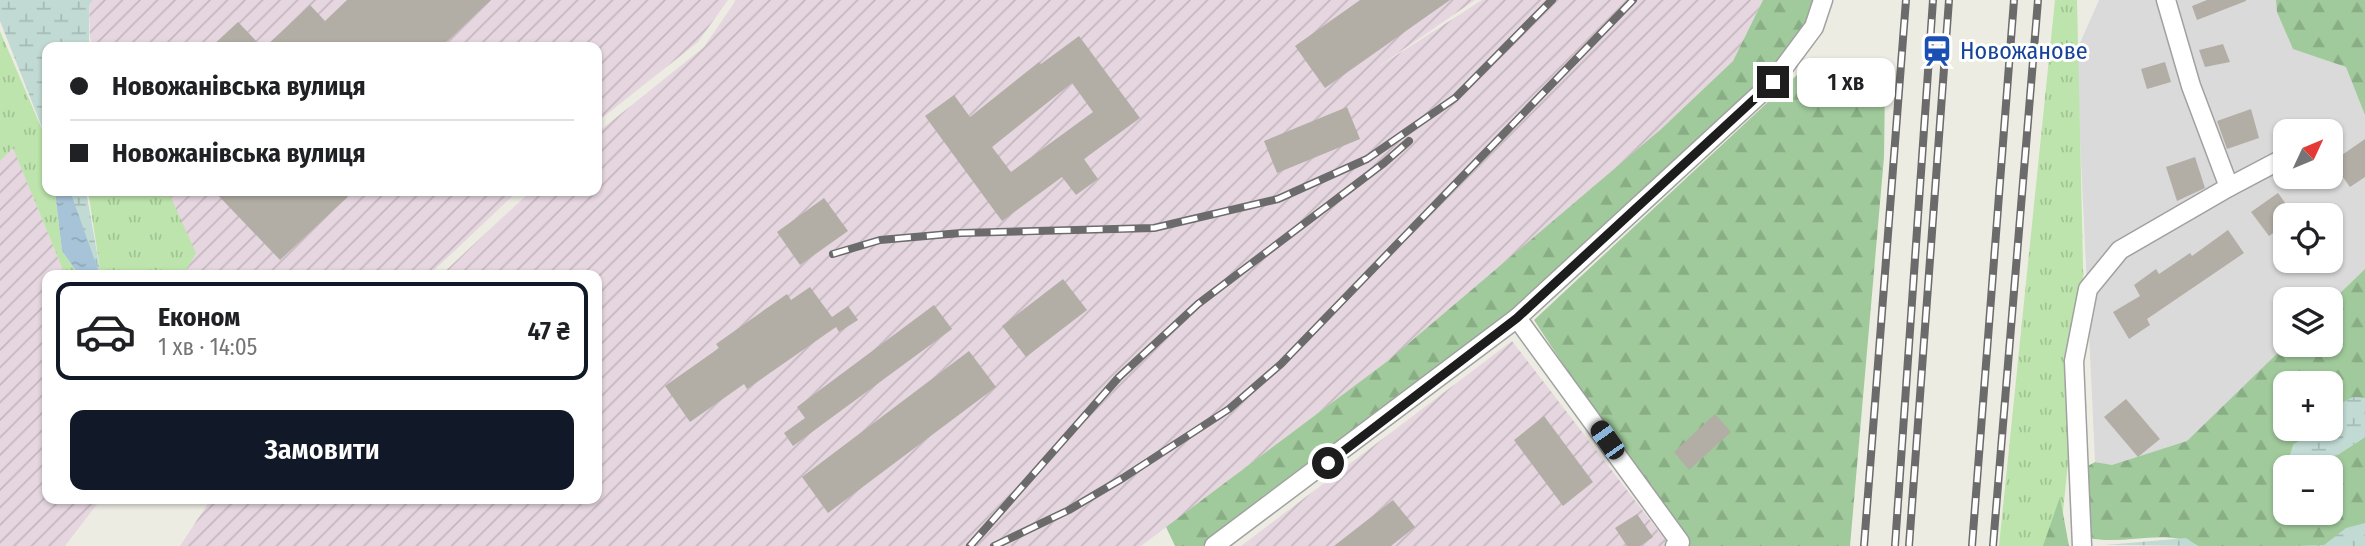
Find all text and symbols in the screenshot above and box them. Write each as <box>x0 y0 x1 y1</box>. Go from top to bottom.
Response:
station icon: Новожанове <box>1920 34 1954 68</box>
place label: Новожанове <box>1960 37 2088 65</box>
callout: 1 хв <box>1798 57 1896 106</box>
route end <box>1757 66 1789 98</box>
text: 1 хв <box>1828 68 1864 96</box>
text: Новожанівська вулиця <box>112 71 366 102</box>
north arrow <box>2273 119 2343 189</box>
map controls <box>2273 119 2343 525</box>
text: Новожанівська вулиця <box>112 138 366 169</box>
button: locate <box>2273 203 2343 273</box>
button: layers <box>2273 287 2343 357</box>
icon: car <box>74 300 137 363</box>
text: Економ <box>158 302 240 333</box>
text: 47 ₴ <box>527 316 570 347</box>
text: 1 хв · 14:05 <box>158 333 257 361</box>
button: + <box>2273 371 2343 441</box>
button: Замовити <box>70 410 574 490</box>
car <box>1587 417 1628 463</box>
route start <box>1312 447 1344 479</box>
button: − <box>2273 455 2343 525</box>

